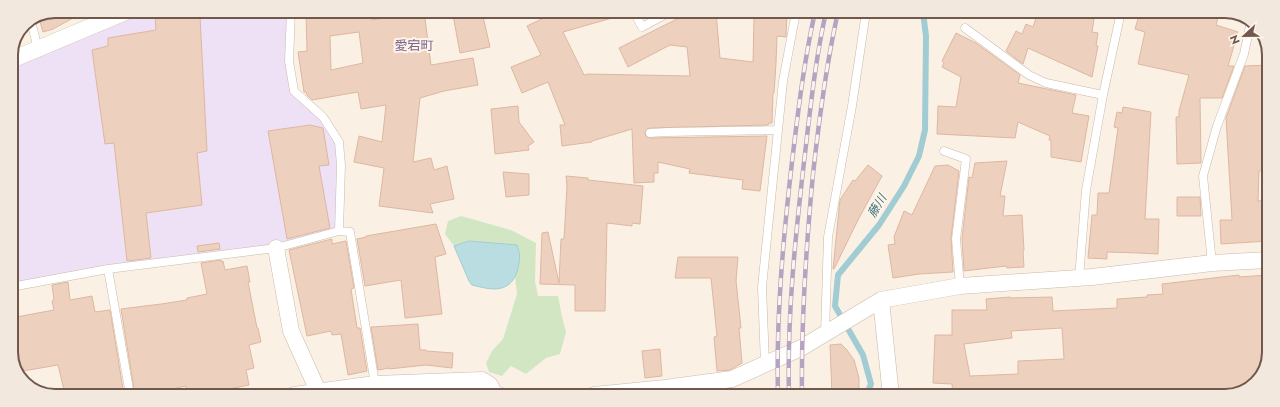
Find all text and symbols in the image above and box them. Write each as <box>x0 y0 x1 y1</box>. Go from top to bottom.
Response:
north arrow <box>1224 16 1264 56</box>
text: N <box>1226 33 1244 47</box>
district label: 愛宕町 <box>394 36 434 55</box>
water label: 藤川 <box>863 189 892 221</box>

